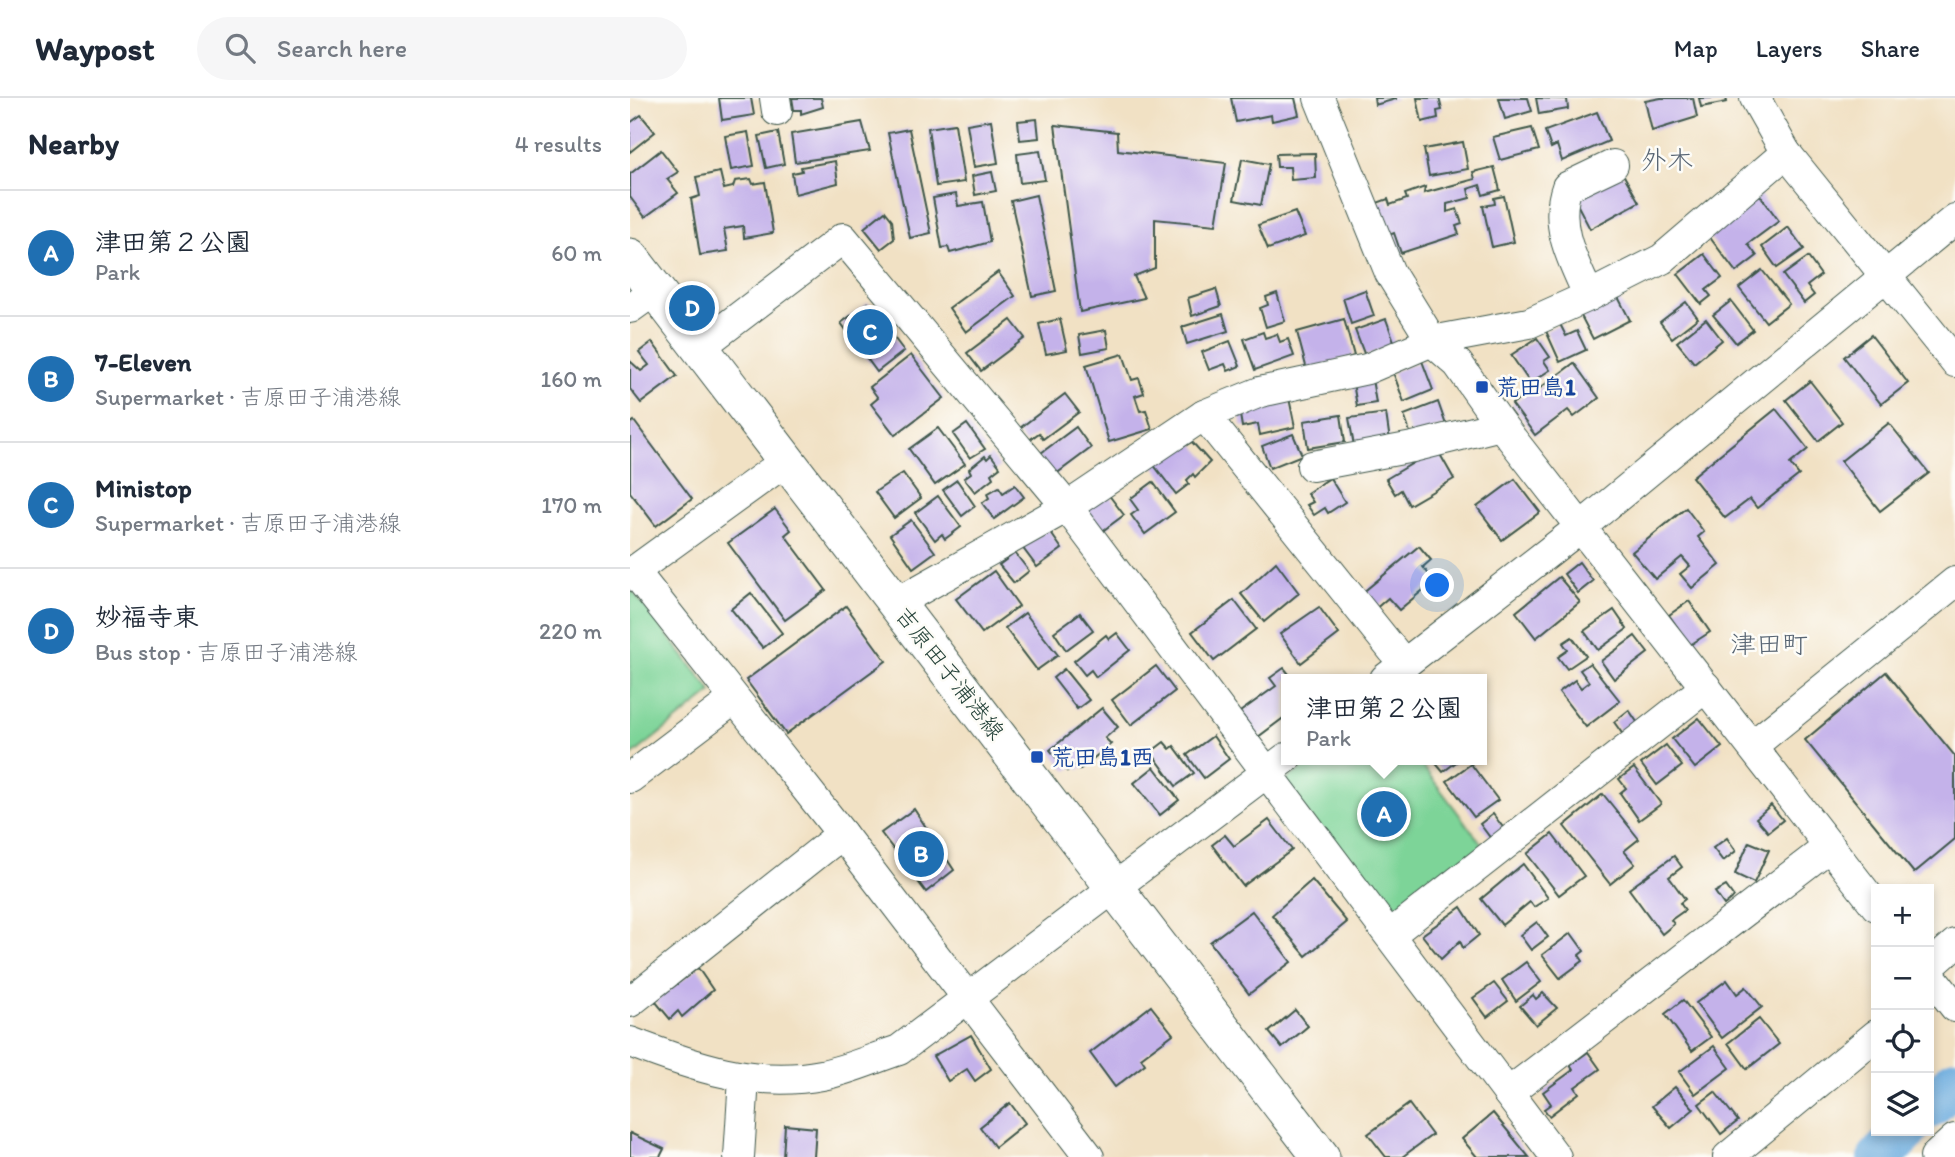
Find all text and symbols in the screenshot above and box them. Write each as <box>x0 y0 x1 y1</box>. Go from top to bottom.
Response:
search box <box>197 17 687 80</box>
text: Waypost <box>35 29 155 68</box>
icon: search <box>221 29 259 67</box>
text: Search here <box>277 32 407 64</box>
text: Map <box>1674 34 1718 63</box>
text: Layers <box>1756 34 1823 63</box>
text: Share <box>1861 34 1920 63</box>
text: Nearby <box>28 125 119 162</box>
text: 4 results <box>515 130 602 158</box>
district label: 外木 <box>1641 144 1693 176</box>
text: 津田第２公園 <box>95 226 251 258</box>
text: A <box>44 239 58 267</box>
text: 60 m <box>551 239 602 267</box>
text: Park <box>95 258 140 286</box>
pin: D <box>669 282 715 334</box>
pin: C <box>847 306 893 358</box>
text: 7-Eleven <box>95 346 192 378</box>
text: B <box>44 365 58 393</box>
text: 160 m <box>540 365 602 393</box>
place label: 荒田島1 <box>1496 373 1576 401</box>
marker: 荒田島1 <box>1474 379 1490 395</box>
text: Supermarket · 吉原田子浦港線 <box>95 383 401 411</box>
text: Ministop <box>95 472 192 504</box>
text: C <box>44 491 58 519</box>
text: 170 m <box>541 491 602 519</box>
text: Supermarket · 吉原田子浦港線 <box>95 509 401 537</box>
your location <box>1420 568 1454 602</box>
text: 妙福寺東 <box>95 601 199 633</box>
street label: 吉原田子浦港線 <box>889 601 1011 745</box>
text: D <box>43 617 59 645</box>
text: 220 m <box>539 617 602 645</box>
district label: 津田町 <box>1730 628 1808 660</box>
text: Bus stop · 吉原田子浦港線 <box>95 638 358 666</box>
popup <box>1281 674 1487 765</box>
text: 津田第２公園 <box>1306 692 1462 724</box>
text: Park <box>1306 724 1351 752</box>
place label: 荒田島1西 <box>1051 743 1154 771</box>
marker: 荒田島1西 <box>1029 749 1045 765</box>
pin: A <box>1361 788 1407 840</box>
pin: B <box>898 828 944 880</box>
map controls <box>1871 884 1934 1136</box>
button: + <box>1871 884 1934 947</box>
button: − <box>1871 947 1934 1010</box>
button: locate <box>1871 1010 1934 1073</box>
button: layers <box>1871 1073 1934 1136</box>

